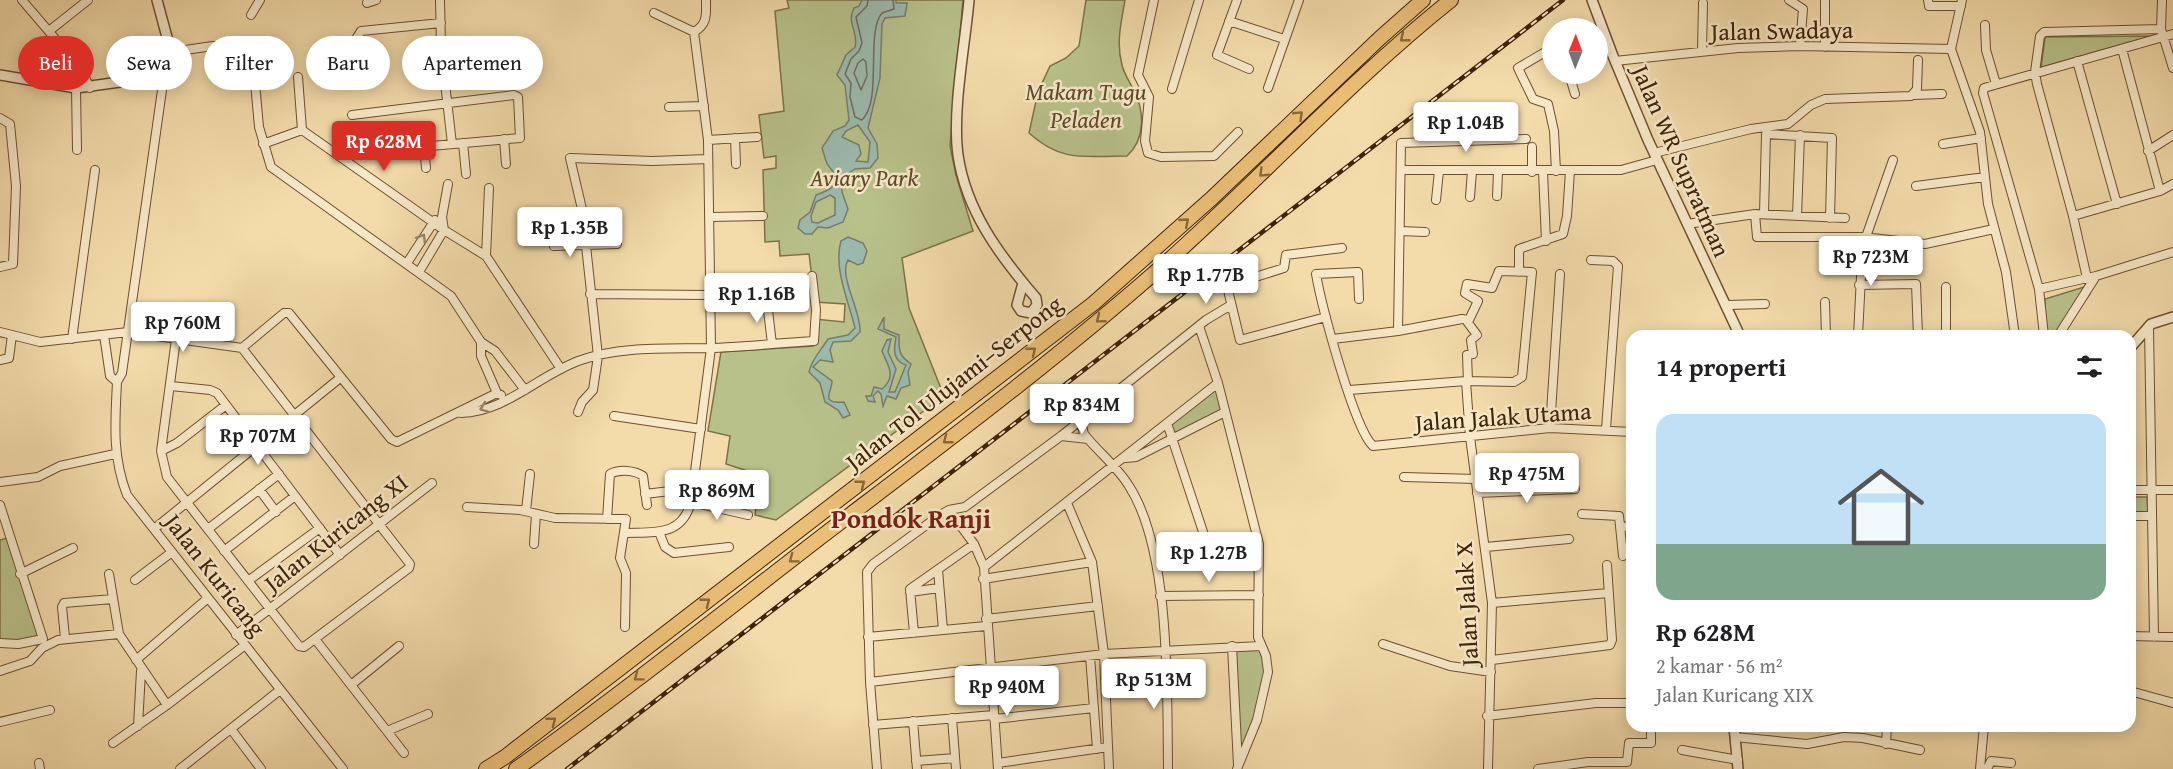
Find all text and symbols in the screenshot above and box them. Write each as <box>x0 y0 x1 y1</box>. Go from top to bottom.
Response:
street label: Jalan Swadaya <box>1707 12 1854 49</box>
north arrow <box>1542 18 1608 84</box>
map controls <box>1542 18 1608 84</box>
one-way arrow <box>1400 31 1411 42</box>
chip: Beli <box>18 36 94 90</box>
chip: Sewa <box>106 36 192 90</box>
chip: Filter <box>204 36 294 90</box>
chip: Baru <box>306 36 390 90</box>
chip: Apartemen <box>402 36 543 90</box>
street label: Jalan WR Supratman <box>1622 56 1740 263</box>
park label: Makam Tugu Peladen <box>1025 74 1147 137</box>
pin: Rp 1.04B <box>1404 102 1528 153</box>
text: Rp 1.04B <box>1427 107 1505 136</box>
one-way arrow <box>1293 111 1303 122</box>
pin: Rp 628M <box>329 121 439 172</box>
text: Rp 628M <box>346 126 422 155</box>
park label: Aviary Park <box>809 160 918 195</box>
one-way arrow <box>1260 165 1271 176</box>
pin: Rp 1.35B <box>508 207 632 258</box>
text: Rp 1.35B <box>531 212 609 241</box>
one-way arrow <box>1178 218 1189 229</box>
one-way arrow <box>415 234 427 244</box>
pin: Rp 723M <box>1816 236 1926 287</box>
text: Rp 723M <box>1833 241 1909 270</box>
pin: Rp 1.77B <box>1144 254 1268 305</box>
text: Rp 1.77B <box>1167 259 1245 288</box>
pin: Rp 1.16B <box>695 273 819 324</box>
text: Rp 1.16B <box>718 278 796 307</box>
street label: Jalan Tol Ulujami–Serpong <box>835 287 1070 480</box>
pin: Rp 760M <box>128 302 238 353</box>
text: Rp 760M <box>145 307 221 336</box>
one-way arrow <box>1096 311 1107 322</box>
text: 14 properti <box>1656 347 1786 386</box>
one-way arrow <box>1025 348 1036 359</box>
icon: filters <box>2073 350 2106 383</box>
pin: Rp 834M <box>1027 384 1137 435</box>
text: Rp 834M <box>1044 389 1120 418</box>
street label: Jalan Jalak Utama <box>1411 393 1593 440</box>
one-way arrow <box>480 401 491 413</box>
pin: Rp 707M <box>203 415 313 466</box>
text: Rp 707M <box>220 420 296 449</box>
one-way arrow <box>943 432 954 443</box>
pin: Rp 475M <box>1472 453 1582 504</box>
icon: home <box>1827 453 1935 561</box>
text: Rp 475M <box>1489 458 1565 487</box>
street label: Jalan Kuricang XI <box>254 465 415 602</box>
pin: Rp 869M <box>662 470 772 521</box>
text: Rp 869M <box>679 475 755 504</box>
one-way arrow <box>854 480 865 491</box>
district label: Pondok Ranji <box>831 498 991 538</box>
street label: Jalan Kuricang <box>155 504 274 643</box>
pin: Rp 1.27B <box>1147 532 1271 583</box>
text: Rp 1.27B <box>1170 537 1248 566</box>
street label: Jalan Jalak X <box>1446 541 1487 670</box>
one-way arrow <box>789 551 800 562</box>
one-way arrow <box>700 599 711 610</box>
text: Rp 628M <box>1656 612 1755 651</box>
text: 2 kamar · 56 m² <box>1656 651 1783 680</box>
pin: Rp 513M <box>1099 659 1209 710</box>
text: Rp 513M <box>1116 664 1192 693</box>
pin: Rp 940M <box>952 666 1062 717</box>
one-way arrow <box>634 670 645 681</box>
text: Rp 940M <box>969 671 1045 700</box>
text: Jalan Kuricang XIX <box>1656 680 1814 709</box>
one-way arrow <box>545 718 556 729</box>

